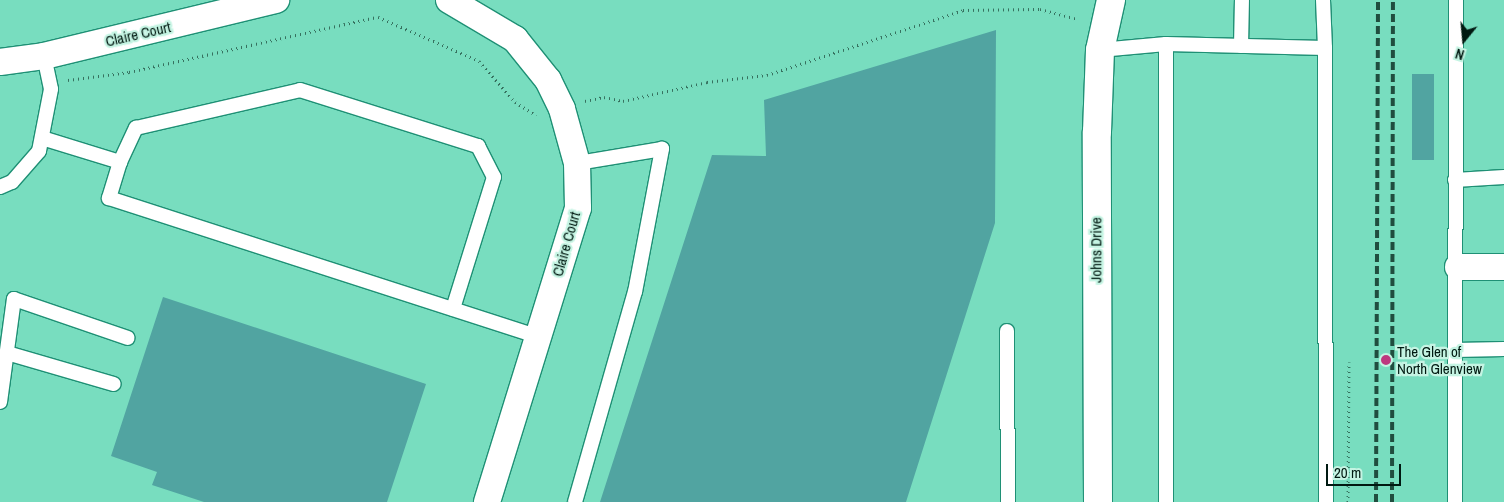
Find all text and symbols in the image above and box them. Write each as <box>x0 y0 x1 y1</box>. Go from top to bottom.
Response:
north arrow <box>1439 15 1489 65</box>
street label: Claire Court <box>104 18 172 50</box>
text: N <box>1453 45 1466 64</box>
street label: Claire Court <box>548 210 584 278</box>
street label: Johns Drive <box>1087 217 1105 283</box>
place label: The Glen of North Glenview <box>1397 342 1482 377</box>
marker: The Glen of North Glenview <box>1379 353 1393 367</box>
scale bar <box>1329 454 1404 486</box>
text: 20 m <box>1334 462 1361 483</box>

